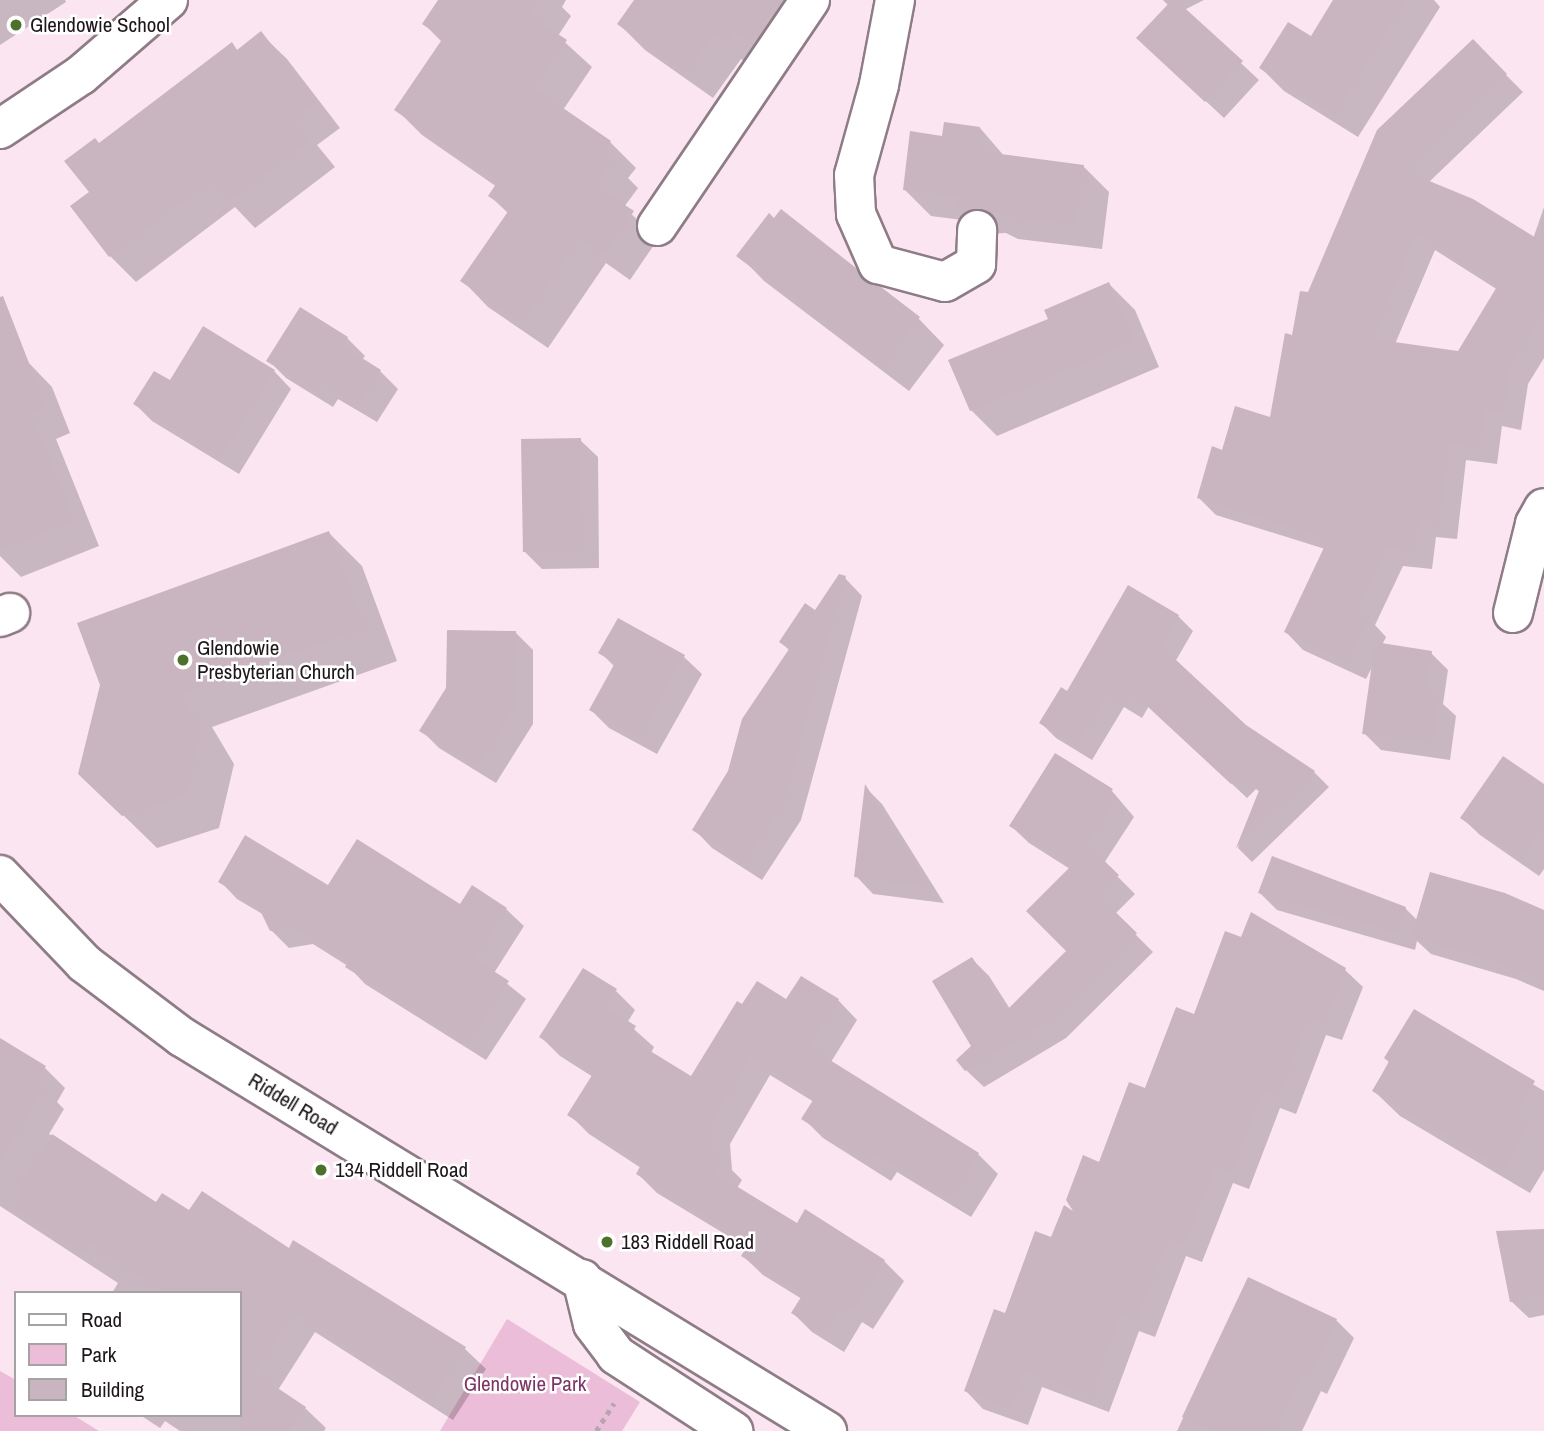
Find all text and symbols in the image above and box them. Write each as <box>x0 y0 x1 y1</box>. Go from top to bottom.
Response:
place label: Glendowie School <box>30 12 170 38</box>
marker: Glendowie School <box>8 17 24 33</box>
place label: Glendowie Presbyterian Church <box>197 635 355 685</box>
marker: Glendowie Presbyterian Church <box>175 652 191 668</box>
street label: Riddell Road <box>244 1068 342 1140</box>
place label: 134 Riddell Road <box>335 1157 468 1183</box>
marker: 134 Riddell Road <box>313 1162 329 1178</box>
place label: 183 Riddell Road <box>621 1229 754 1255</box>
marker: 183 Riddell Road <box>599 1234 615 1250</box>
legend <box>14 1291 242 1417</box>
text: Road <box>81 1305 122 1334</box>
text: Park <box>81 1340 116 1369</box>
park label: Glendowie Park <box>464 1371 586 1397</box>
text: Building <box>81 1375 144 1404</box>

